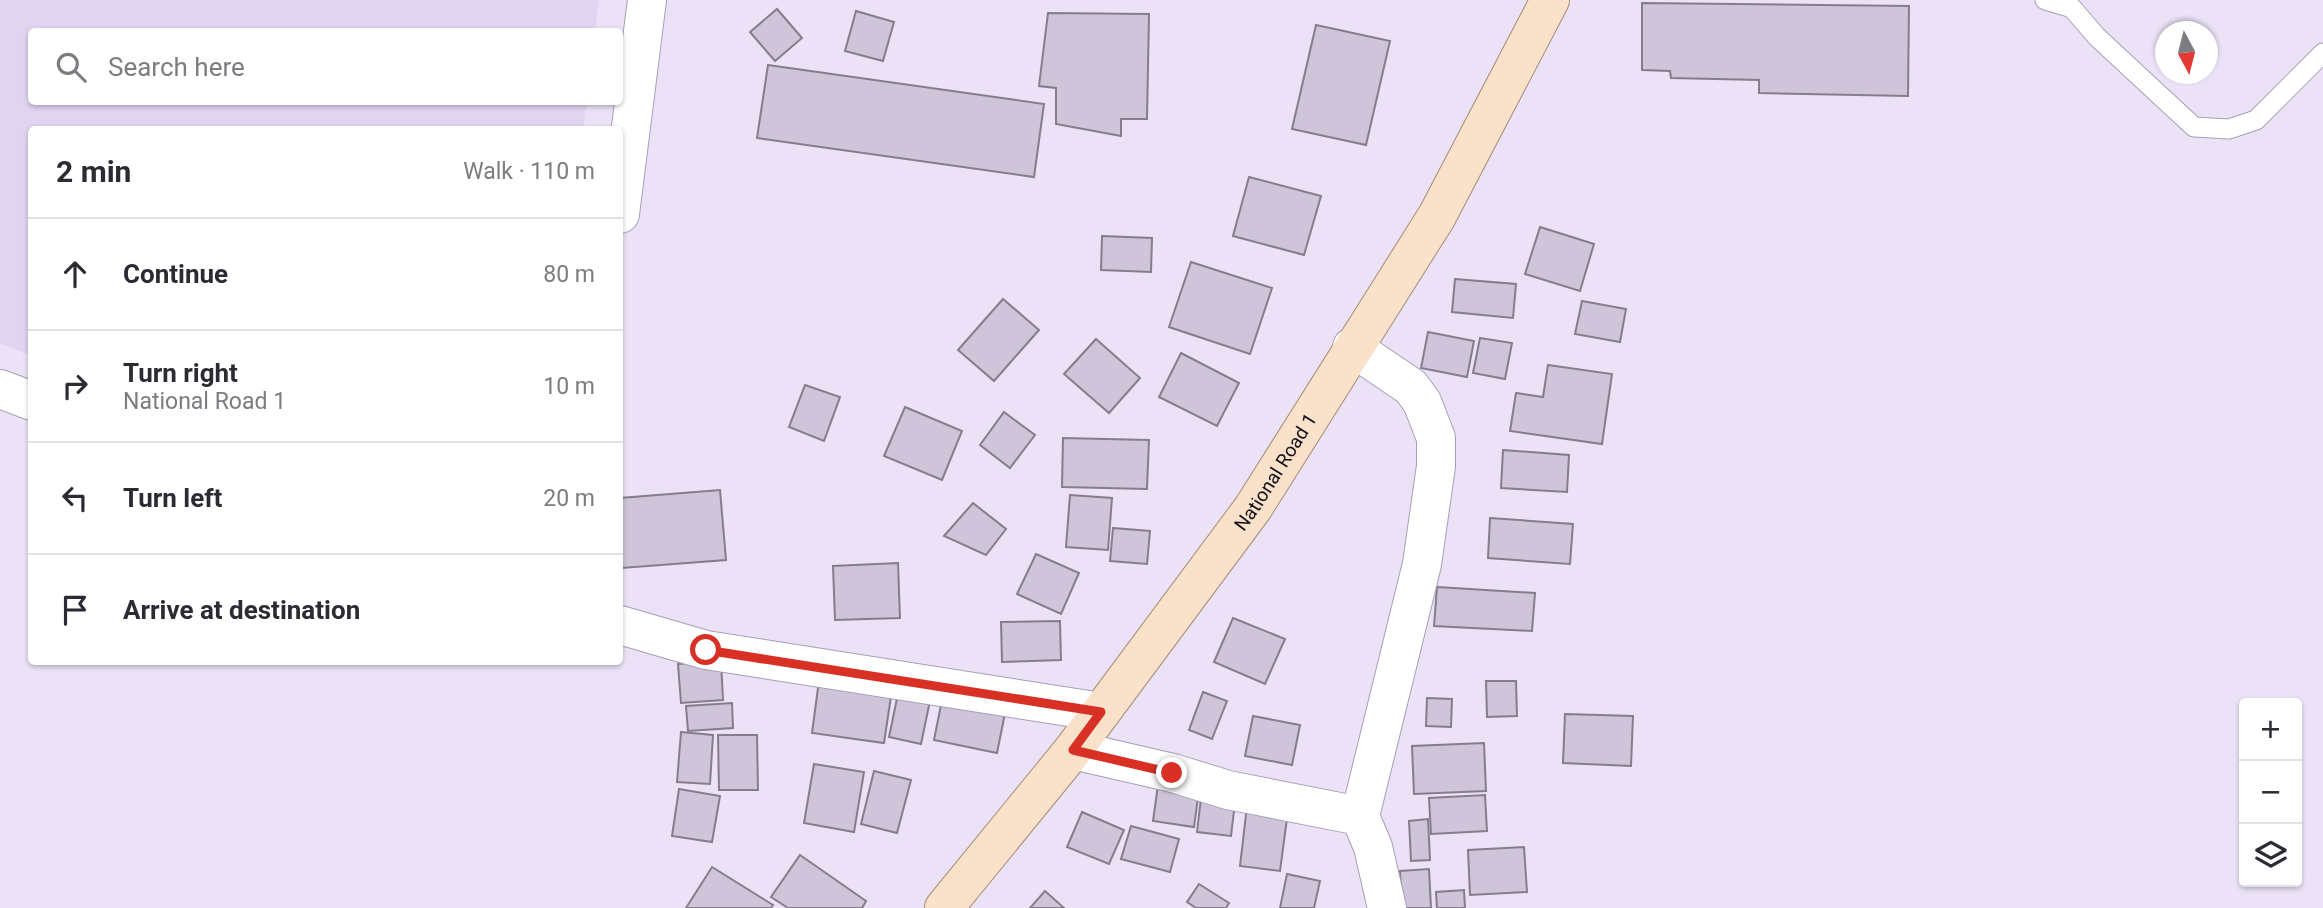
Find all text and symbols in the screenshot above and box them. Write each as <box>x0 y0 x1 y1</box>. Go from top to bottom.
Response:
north arrow <box>2155 21 2218 84</box>
search box <box>28 28 623 105</box>
icon: search <box>52 48 90 86</box>
text: Search here <box>108 52 245 82</box>
text: 2 min <box>56 154 131 189</box>
text: Walk · 110 m <box>463 158 595 185</box>
icon: ahead <box>56 255 94 293</box>
text: Continue <box>123 259 228 289</box>
text: 80 m <box>543 261 595 288</box>
text: Turn right <box>123 358 238 388</box>
icon: right <box>56 367 94 405</box>
text: 10 m <box>543 373 595 400</box>
text: National Road 1 <box>123 388 286 415</box>
street label: National Road 1 <box>1229 409 1322 535</box>
icon: left <box>56 479 94 517</box>
text: Turn left <box>123 483 222 513</box>
text: 20 m <box>543 485 595 512</box>
icon: arrive <box>56 591 94 629</box>
text: Arrive at destination <box>123 595 360 625</box>
route start <box>690 634 721 665</box>
map controls <box>2239 698 2302 887</box>
button: + <box>2239 698 2302 761</box>
route end <box>1156 757 1187 788</box>
button: − <box>2239 761 2302 824</box>
button: layers <box>2239 824 2302 887</box>

